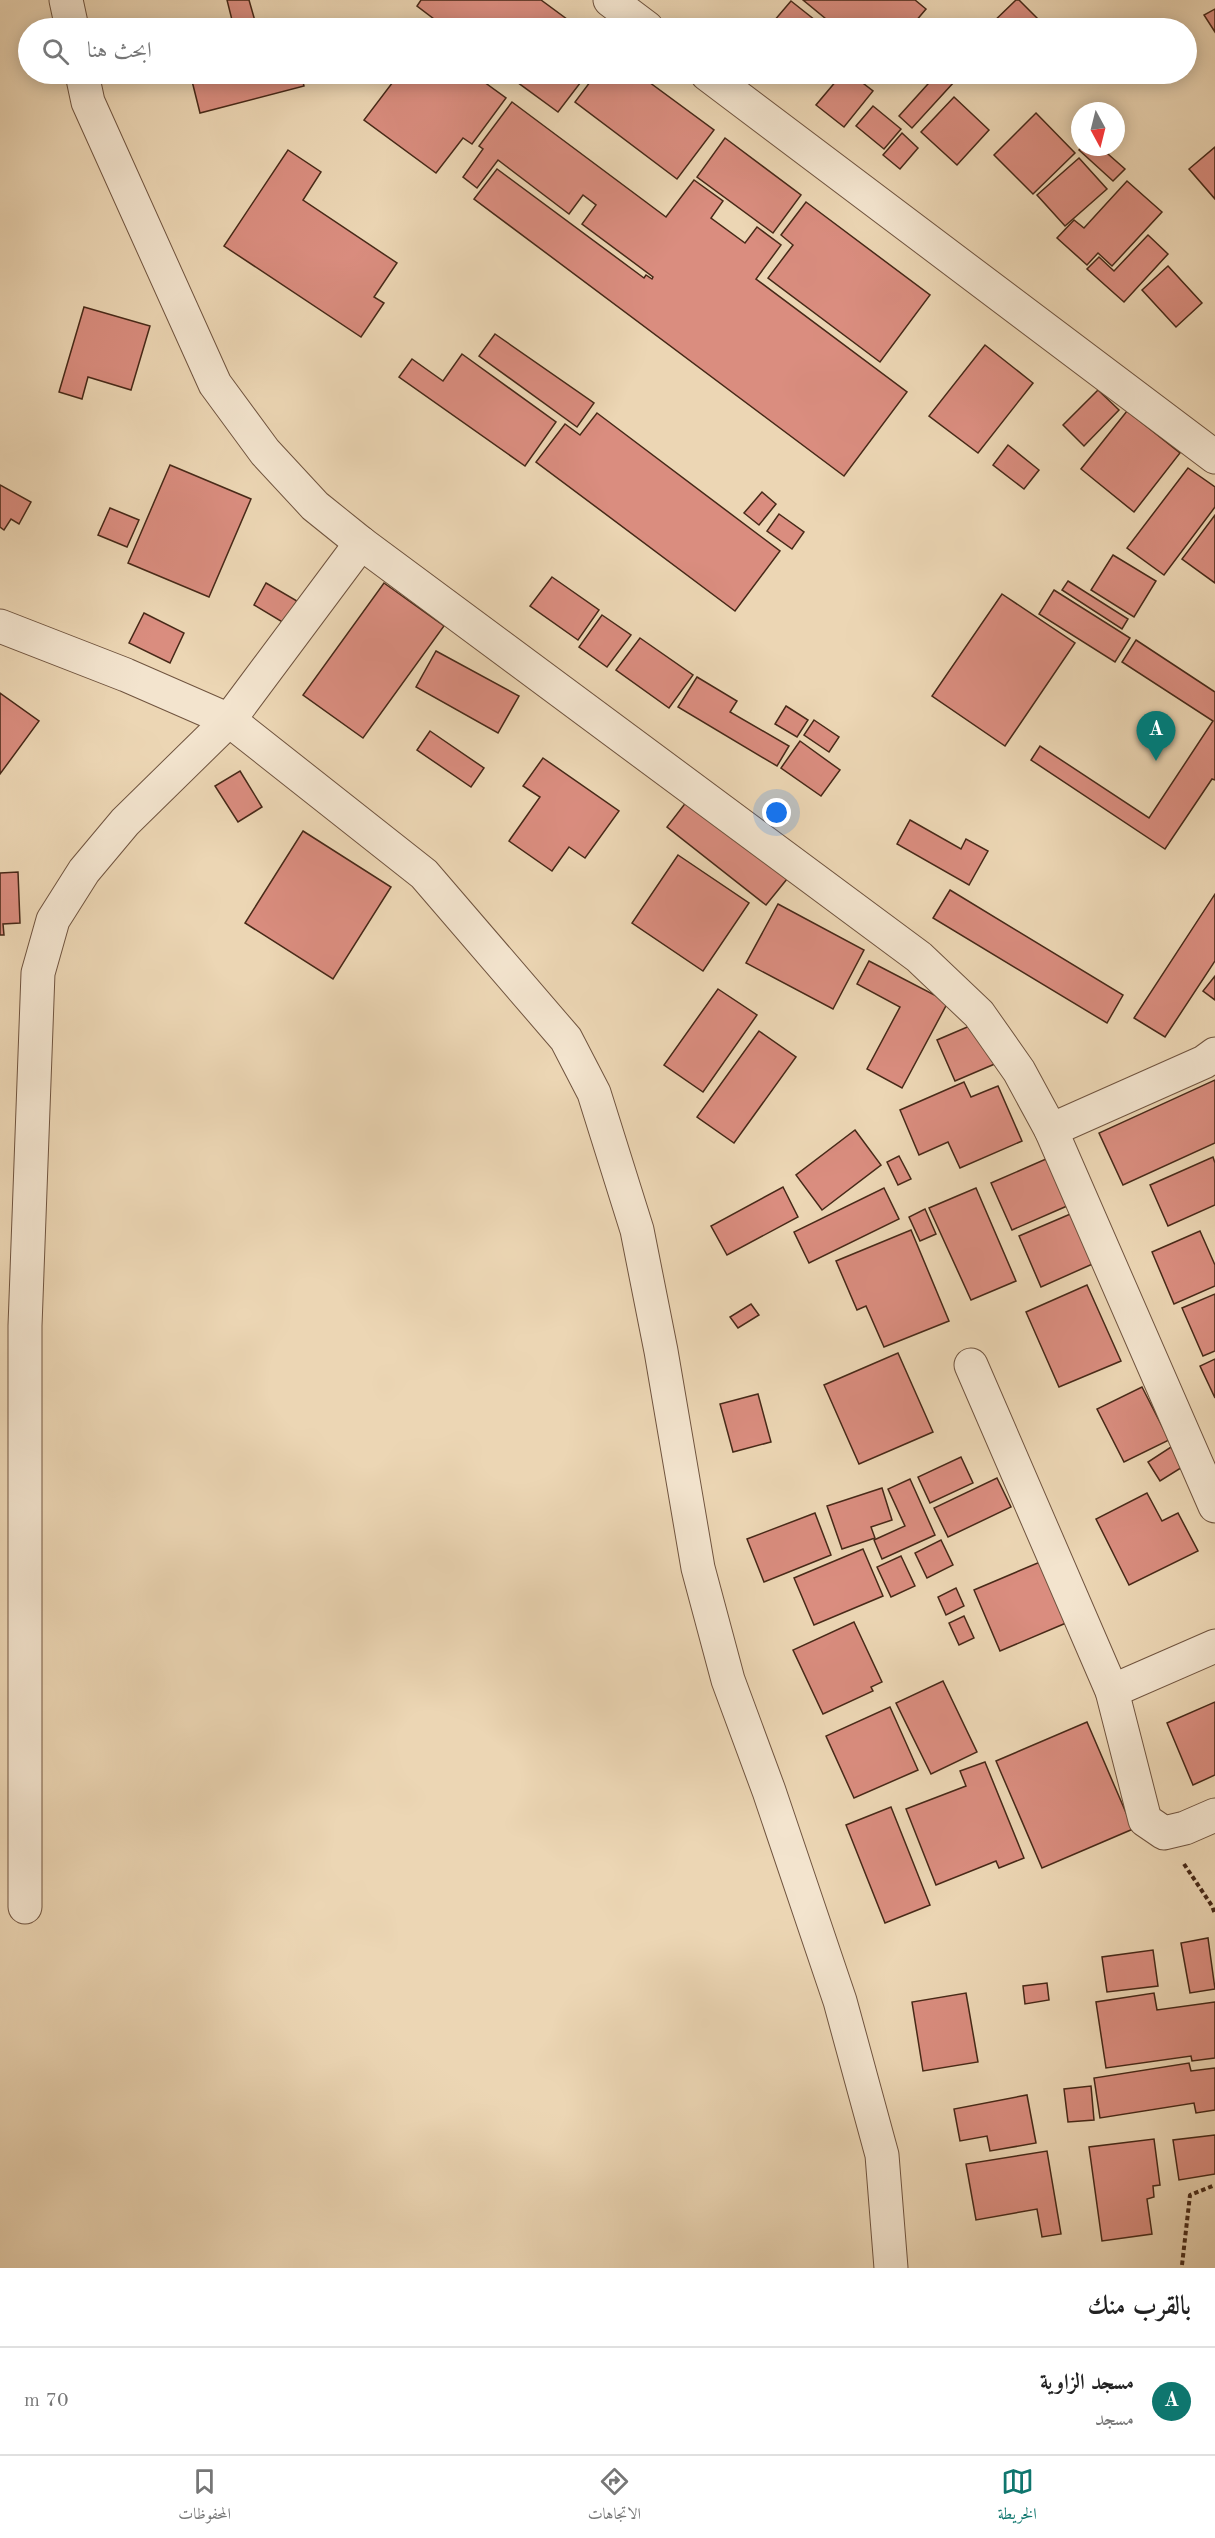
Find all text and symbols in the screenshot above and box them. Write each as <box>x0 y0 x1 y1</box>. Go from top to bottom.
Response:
search box <box>18 18 1197 84</box>
icon: search <box>39 35 72 68</box>
text: ابحث هنا <box>87 40 152 62</box>
north arrow <box>1071 102 1125 156</box>
pin: A <box>1136 712 1176 761</box>
your location <box>762 798 791 827</box>
text: بالقرب منك <box>1088 2294 1191 2320</box>
text: مسجد الزاوية <box>1040 2372 1134 2394</box>
text: 70 m <box>24 2391 69 2411</box>
text: A <box>1164 2391 1179 2411</box>
text: مسجد <box>1095 2410 1134 2430</box>
tab: المحفوظات <box>178 2465 231 2529</box>
tab: الاتجاهات <box>588 2465 641 2529</box>
tab: الخريطة <box>998 2465 1037 2529</box>

